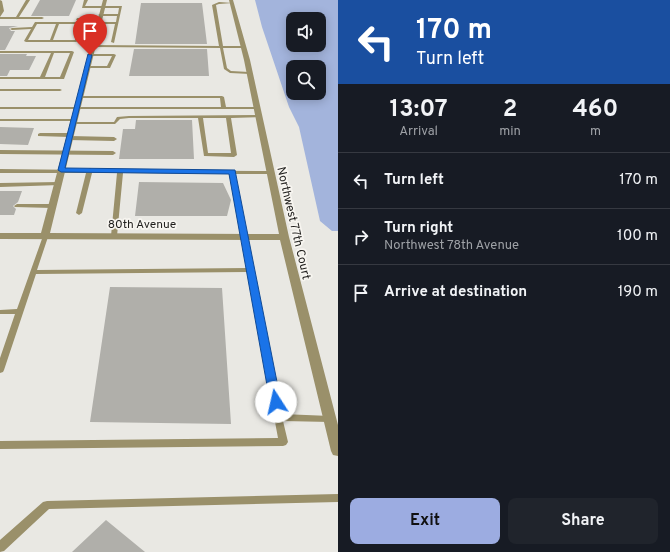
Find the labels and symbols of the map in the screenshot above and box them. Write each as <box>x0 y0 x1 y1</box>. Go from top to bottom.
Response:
pin <box>73 14 107 55</box>
street label: Northwest 77th Court <box>272 165 314 281</box>
street label: 80th Avenue <box>108 217 176 233</box>
position arrow <box>255 381 297 423</box>

